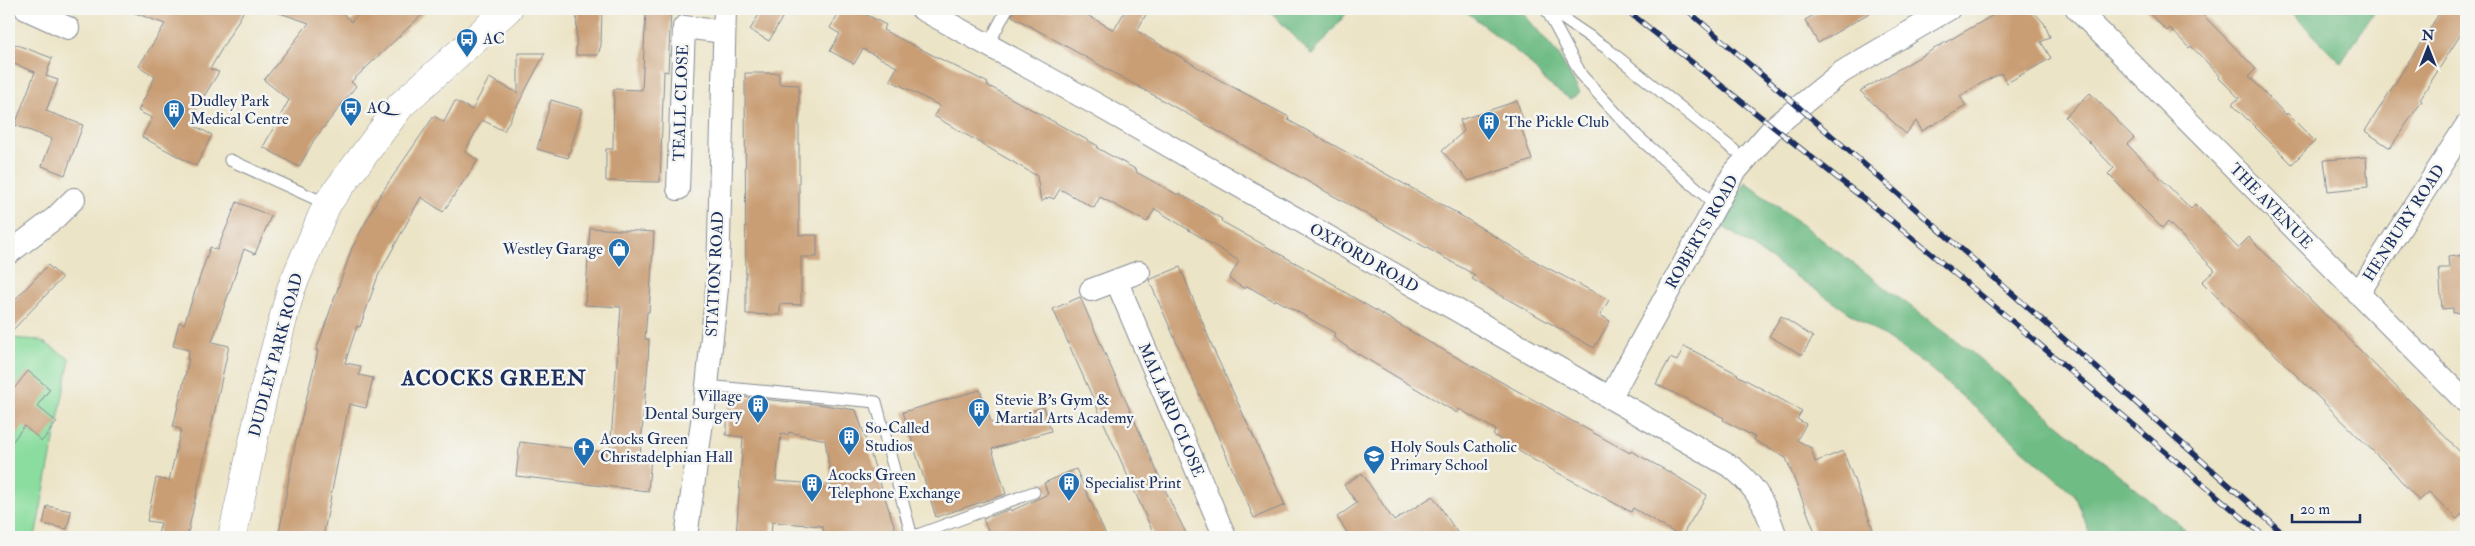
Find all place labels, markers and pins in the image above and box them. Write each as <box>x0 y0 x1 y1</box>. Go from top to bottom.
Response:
bus stop icon: AC <box>455 27 479 58</box>
place label: AC <box>482 29 505 49</box>
place label: Dudley Park Medical Centre <box>190 91 289 129</box>
bus stop icon: AQ <box>339 96 363 127</box>
building icon: Dudley Park Medical Centre <box>162 98 186 129</box>
place label: AQ <box>366 98 401 118</box>
building icon: The Pickle Club <box>1477 110 1501 141</box>
place label: The Pickle Club <box>1505 112 1609 132</box>
shop icon: Westley Garage <box>607 237 631 268</box>
place label: Westley Garage <box>502 239 603 259</box>
place label: Village Dental Surgery <box>644 386 743 424</box>
place label: Stevie B's Gym & Martial Arts Academy <box>995 390 1135 428</box>
building icon: Village Dental Surgery <box>746 393 770 424</box>
building icon: Stevie B's Gym & Martial Arts Academy <box>967 397 991 428</box>
place label: So-Called Studios <box>865 418 929 456</box>
building icon: So-Called Studios <box>837 425 861 456</box>
place label: Acocks Green Christadelphian Hall <box>599 429 733 468</box>
church icon: Acocks Green Christadelphian Hall <box>572 436 596 467</box>
place label: Holy Souls Catholic Primary School <box>1390 437 1518 475</box>
school or university icon: Holy Souls Catholic Primary School <box>1362 444 1386 475</box>
place label: Acocks Green Telephone Exchange <box>827 465 961 504</box>
building icon: Specialist Print <box>1057 471 1081 502</box>
building icon: Acocks Green Telephone Exchange <box>800 472 824 503</box>
place label: Specialist Print <box>1085 473 1181 494</box>

